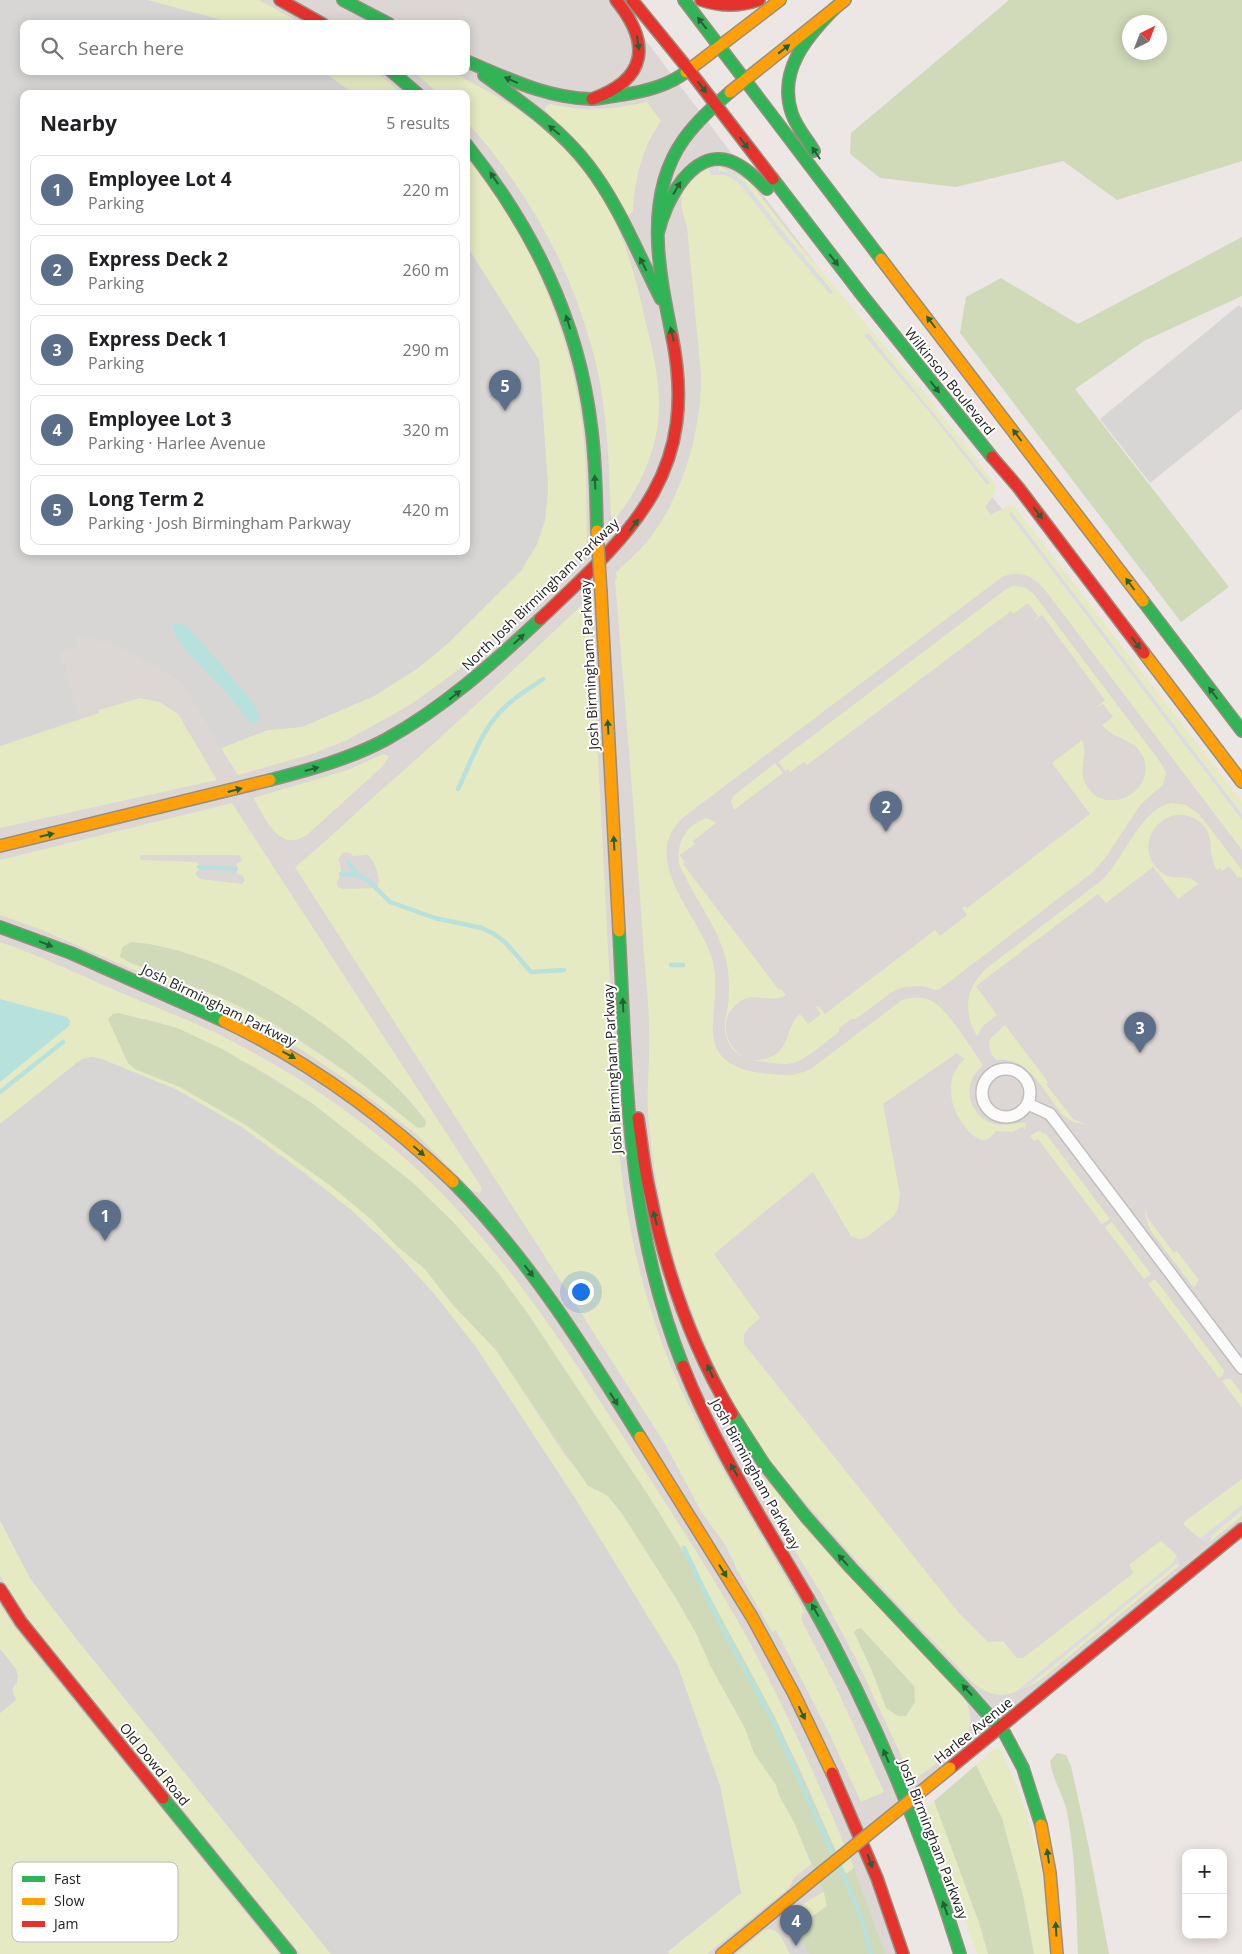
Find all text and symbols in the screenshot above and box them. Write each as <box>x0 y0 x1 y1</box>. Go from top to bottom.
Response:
north arrow <box>1122 15 1167 60</box>
one-way arrow <box>697 17 708 30</box>
search box <box>20 20 470 75</box>
icon: search <box>38 34 66 62</box>
text: Search here <box>78 35 184 61</box>
one-way arrow <box>634 35 642 51</box>
one-way arrow <box>777 43 790 54</box>
one-way arrow <box>504 76 518 84</box>
one-way arrow <box>696 80 707 93</box>
text: Nearby <box>40 109 117 137</box>
text: 5 results <box>386 112 450 134</box>
one-way arrow <box>548 125 560 136</box>
one-way arrow <box>739 136 749 150</box>
one-way arrow <box>811 146 820 159</box>
text: Employee Lot 4 <box>88 166 232 192</box>
one-way arrow <box>489 172 499 185</box>
text: 1 <box>52 179 62 201</box>
text: 220 m <box>403 179 449 201</box>
one-way arrow <box>673 182 682 195</box>
text: Parking <box>88 192 144 214</box>
text: Express Deck 2 <box>88 246 228 272</box>
one-way arrow <box>829 253 840 266</box>
one-way arrow <box>639 257 647 271</box>
text: 2 <box>52 259 62 281</box>
text: 260 m <box>403 259 449 281</box>
text: Parking <box>88 272 144 294</box>
one-way arrow <box>563 315 571 330</box>
one-way arrow <box>926 315 936 329</box>
street label: Wilkinson Boulevard <box>901 323 999 439</box>
text: Express Deck 1 <box>88 326 228 352</box>
one-way arrow <box>668 327 676 342</box>
text: 3 <box>52 339 62 361</box>
text: 290 m <box>403 339 449 361</box>
text: Parking <box>88 352 144 374</box>
pin: 5 <box>489 370 521 411</box>
one-way arrow <box>930 381 941 394</box>
text: Employee Lot 3 <box>88 406 232 432</box>
text: 4 <box>52 419 62 441</box>
text: 320 m <box>403 419 449 441</box>
one-way arrow <box>1012 429 1022 442</box>
text: Parking · Harlee Avenue <box>88 432 266 454</box>
one-way arrow <box>590 474 598 490</box>
text: Long Term 2 <box>88 486 204 512</box>
text: 5 <box>52 499 62 521</box>
text: 420 m <box>403 499 449 521</box>
one-way arrow <box>1032 506 1043 519</box>
text: Parking · Josh Birmingham Parkway <box>88 512 351 534</box>
street label: North Josh Birmingham Parkway <box>458 514 622 674</box>
one-way arrow <box>628 519 639 532</box>
one-way arrow <box>1125 577 1135 591</box>
street label: Josh Birmingham Parkway <box>576 580 602 750</box>
one-way arrow <box>512 633 524 645</box>
one-way arrow <box>1131 636 1141 650</box>
one-way arrow <box>1207 687 1218 700</box>
one-way arrow <box>448 689 461 700</box>
one-way arrow <box>603 719 611 735</box>
one-way arrow <box>304 765 319 773</box>
one-way arrow <box>228 785 243 793</box>
pin: 2 <box>870 791 902 832</box>
one-way arrow <box>40 831 55 839</box>
one-way arrow <box>610 835 618 851</box>
one-way arrow <box>39 940 53 948</box>
street label: Josh Birmingham Parkway <box>137 958 300 1051</box>
street label: Josh Birmingham Parkway <box>598 983 626 1156</box>
one-way arrow <box>618 997 626 1013</box>
pin: 3 <box>1124 1012 1156 1053</box>
one-way arrow <box>282 1051 295 1060</box>
one-way arrow <box>413 1146 426 1157</box>
pin: 1 <box>89 1200 121 1241</box>
one-way arrow <box>651 1211 659 1226</box>
one-way arrow <box>524 1264 535 1277</box>
your location <box>568 1279 594 1305</box>
one-way arrow <box>706 1364 714 1378</box>
one-way arrow <box>610 1392 619 1405</box>
street label: Josh Birmingham Parkway <box>706 1393 806 1554</box>
one-way arrow <box>729 1463 738 1476</box>
one-way arrow <box>837 1554 849 1566</box>
one-way arrow <box>719 1564 728 1578</box>
one-way arrow <box>810 1604 819 1617</box>
one-way arrow <box>961 1685 973 1697</box>
street label: Harlee Avenue <box>930 1692 1016 1767</box>
one-way arrow <box>798 1706 806 1720</box>
street label: Old Dowd Road <box>116 1719 194 1809</box>
one-way arrow <box>881 1749 889 1763</box>
street label: Josh Birmingham Parkway <box>894 1754 974 1923</box>
one-way arrow <box>1044 1847 1052 1863</box>
map controls <box>1182 1849 1227 1939</box>
button: + <box>1182 1849 1227 1894</box>
one-way arrow <box>867 1853 874 1868</box>
legend <box>12 1862 178 1942</box>
text: Fast <box>54 1869 81 1888</box>
text: Slow <box>54 1891 85 1910</box>
button: − <box>1182 1894 1227 1939</box>
one-way arrow <box>941 1900 948 1915</box>
pin: 4 <box>780 1905 812 1946</box>
text: Jam <box>52 1914 79 1933</box>
one-way arrow <box>1051 1921 1059 1937</box>

